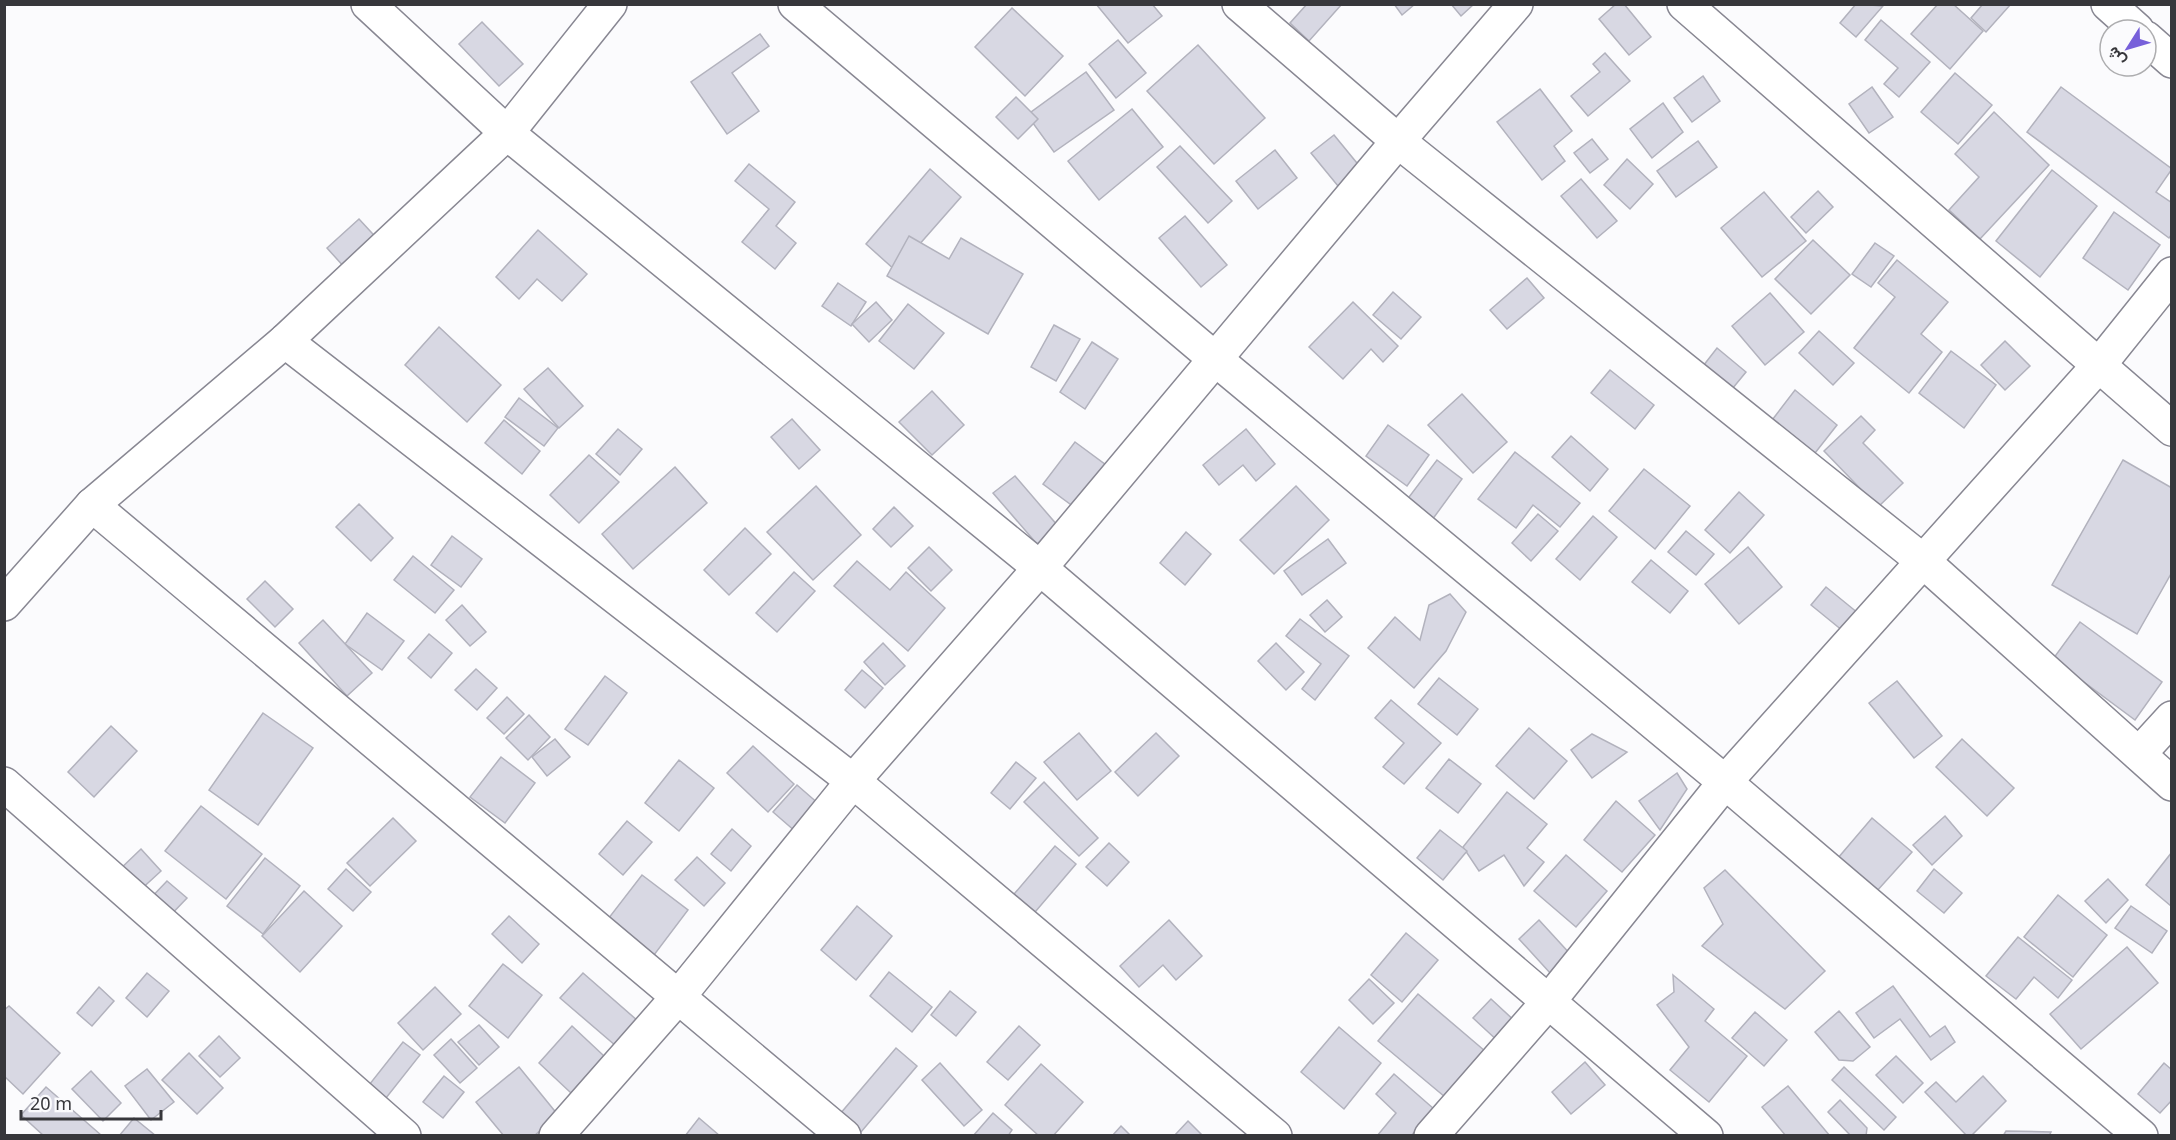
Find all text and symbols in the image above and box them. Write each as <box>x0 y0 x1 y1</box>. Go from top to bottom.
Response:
north arrow <box>2098 18 2158 78</box>
text: ش <box>2101 43 2131 71</box>
scale bar <box>21 1083 160 1121</box>
text: 20 m <box>30 1091 72 1115</box>

